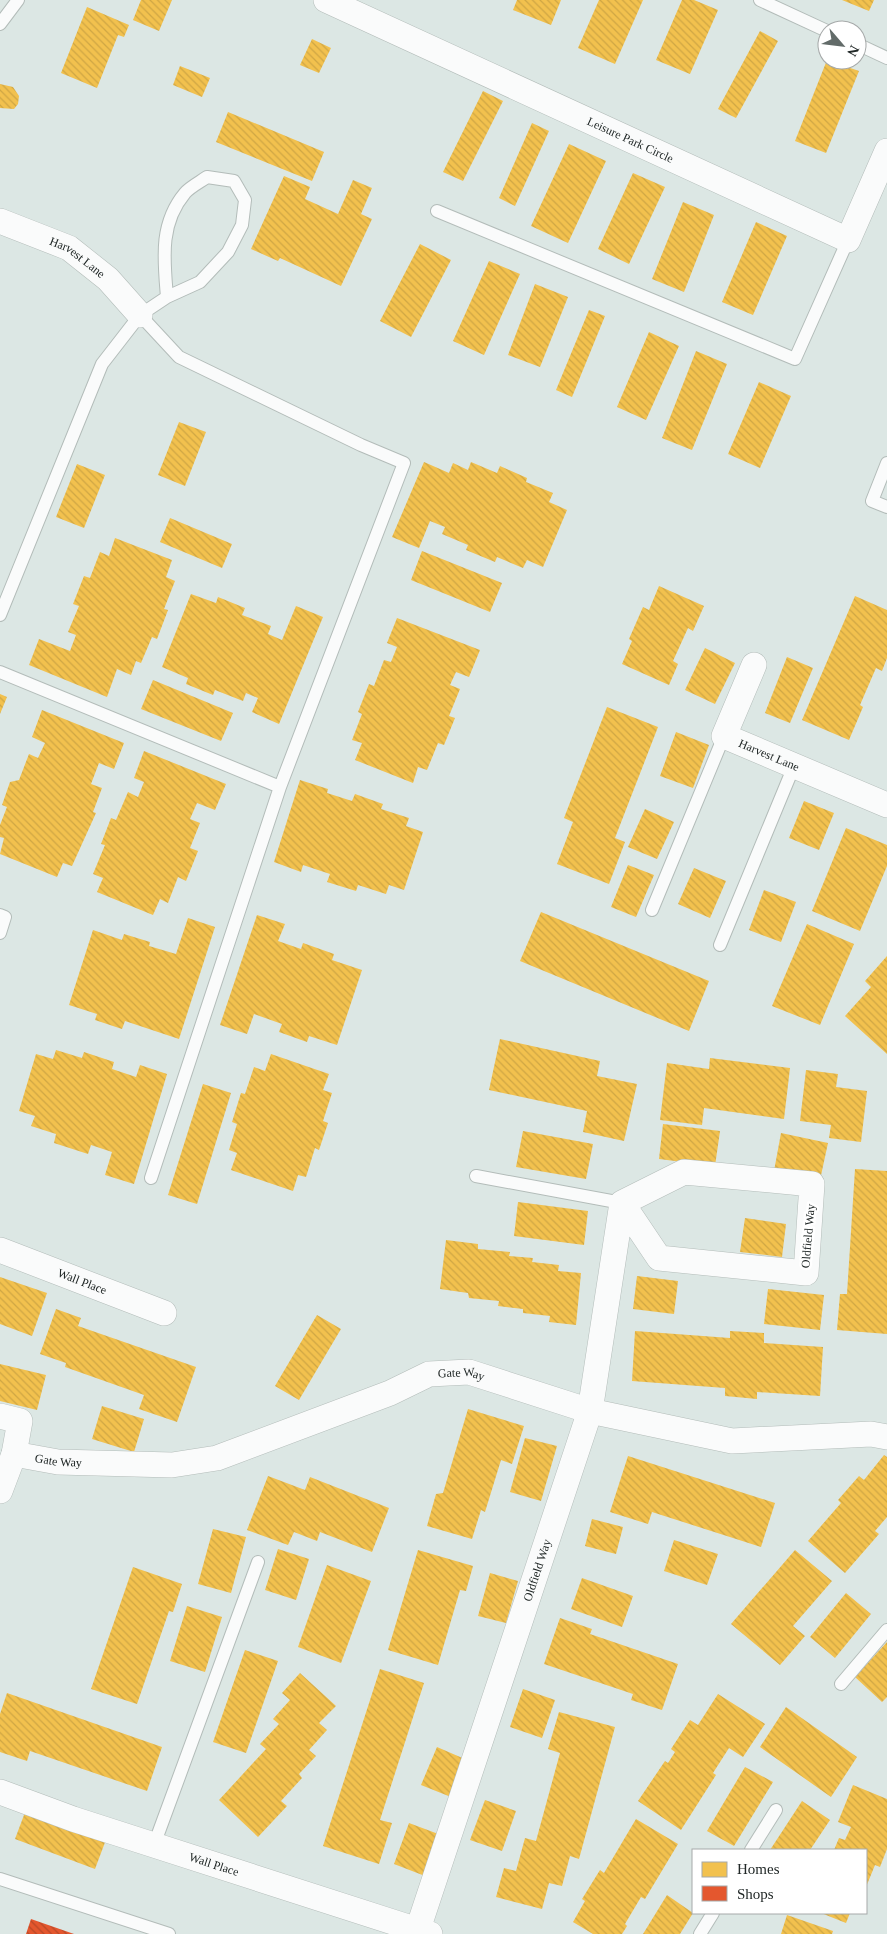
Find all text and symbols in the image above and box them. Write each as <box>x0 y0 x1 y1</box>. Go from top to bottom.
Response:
north arrow <box>817 20 867 70</box>
text: N <box>844 43 862 59</box>
street label: Leisure Park Circle <box>585 114 676 166</box>
street label: Harvest Lane <box>48 234 108 281</box>
street label: Harvest Lane <box>737 736 801 774</box>
street label: Oldfield Way <box>798 1203 818 1269</box>
street label: Wall Place <box>56 1266 109 1297</box>
street label: Gate Way <box>438 1365 486 1384</box>
street label: Gate Way <box>34 1451 82 1470</box>
street label: Oldfield Way <box>520 1537 554 1603</box>
legend <box>692 1849 867 1914</box>
street label: Wall Place <box>187 1850 241 1879</box>
text: Homes <box>737 1861 780 1877</box>
text: Shops <box>737 1886 774 1902</box>

